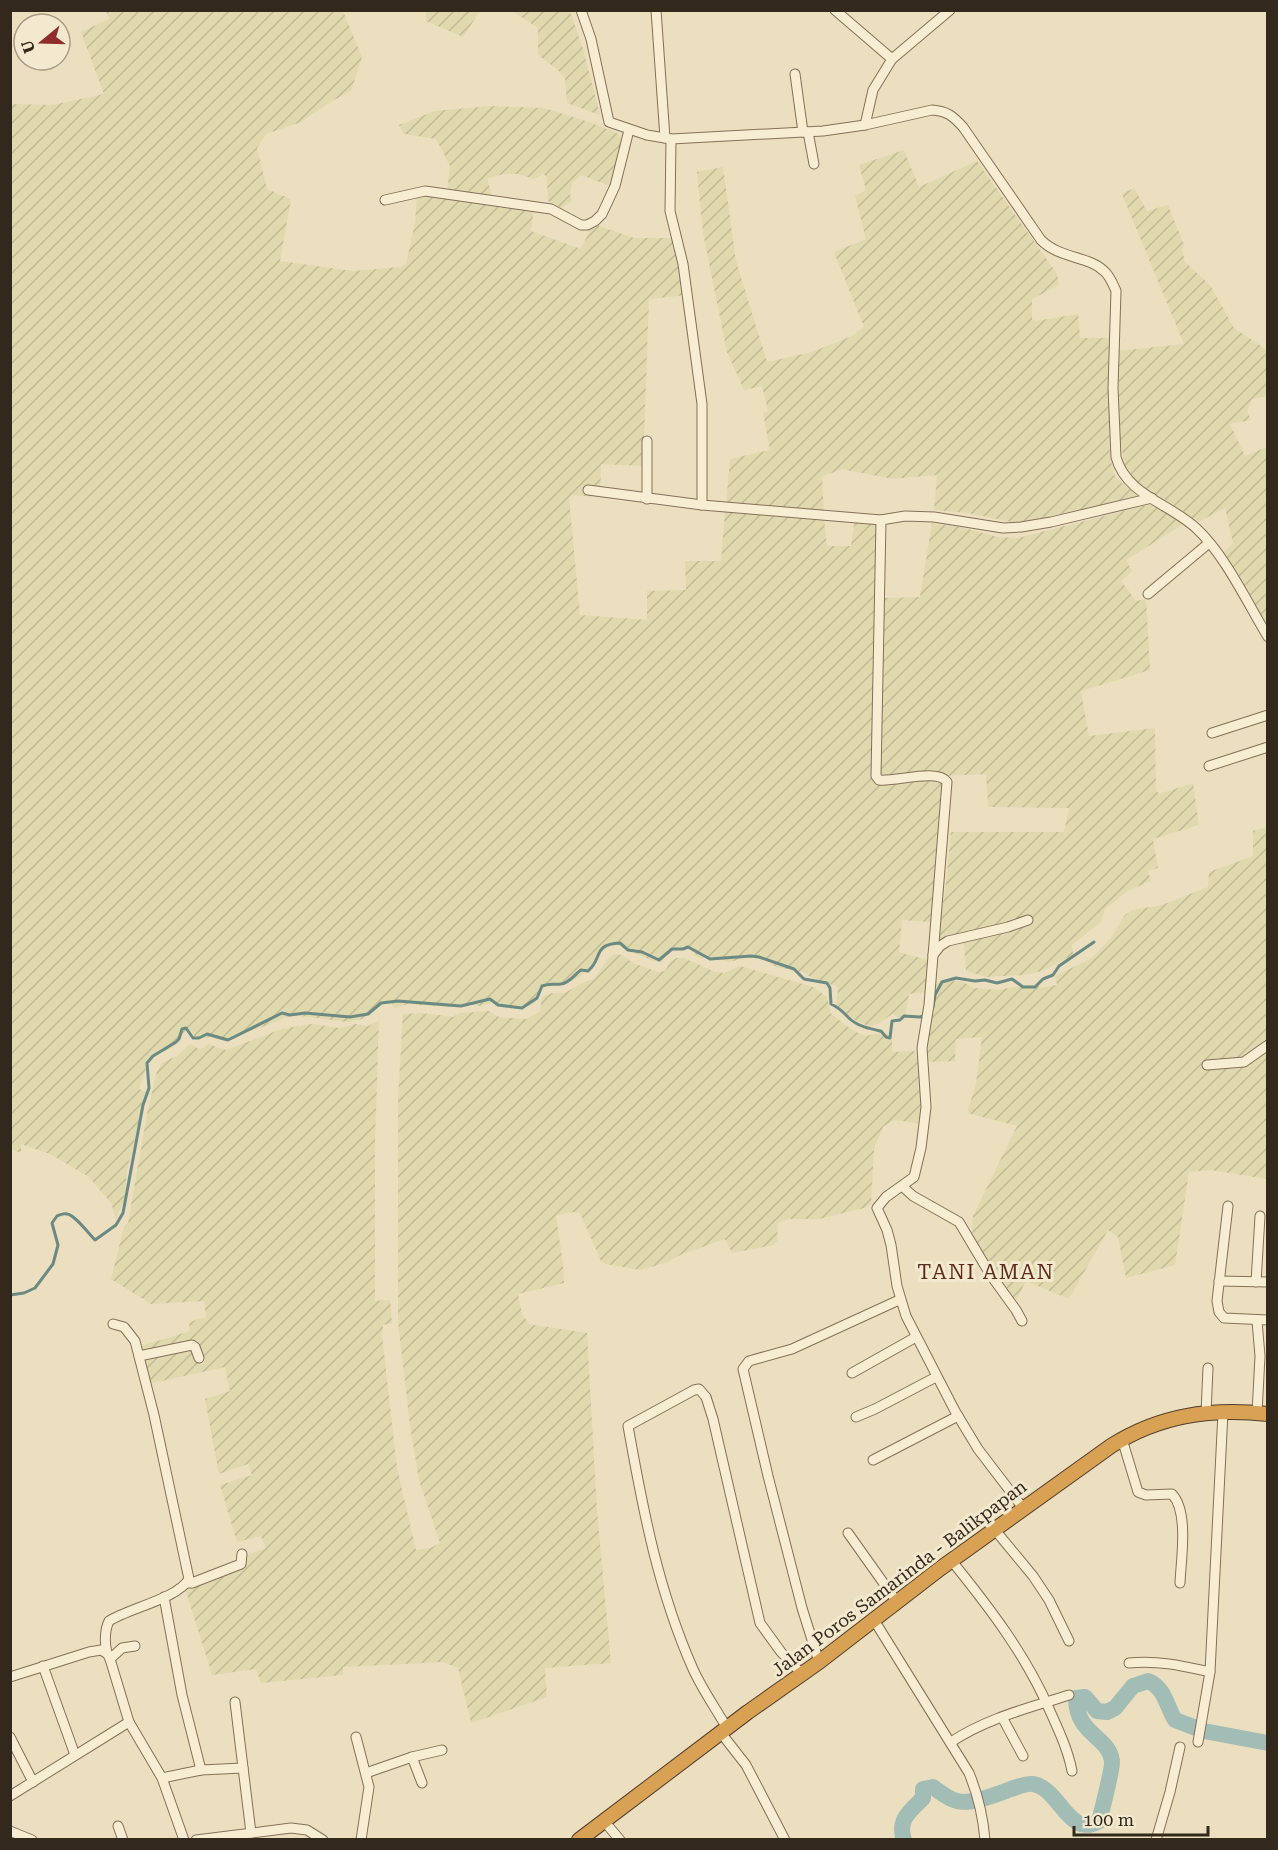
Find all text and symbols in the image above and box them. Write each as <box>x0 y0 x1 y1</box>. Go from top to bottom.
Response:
north arrow <box>12 12 72 72</box>
text: U <box>17 38 39 56</box>
district label: TANI AMAN <box>917 1260 1055 1284</box>
street label: Jalan Poros Samarinda - Balikpapan <box>768 1475 1031 1681</box>
scale bar <box>1074 1799 1208 1837</box>
text: 100 m <box>1083 1809 1134 1830</box>

